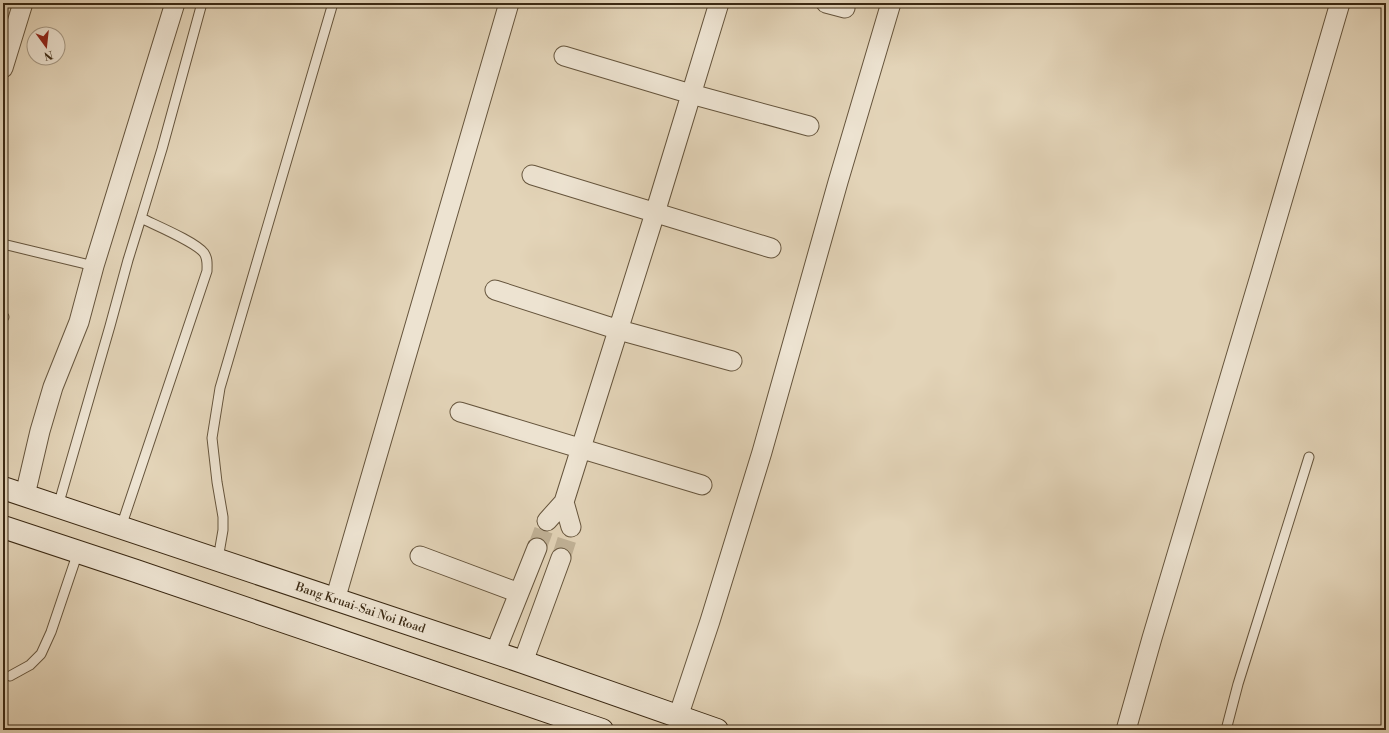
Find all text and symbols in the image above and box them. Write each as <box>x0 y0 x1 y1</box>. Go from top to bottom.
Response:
north arrow <box>26 26 66 66</box>
text: N <box>42 47 54 63</box>
street label: Bang Kruai-Sai Noi Road <box>293 579 427 636</box>

